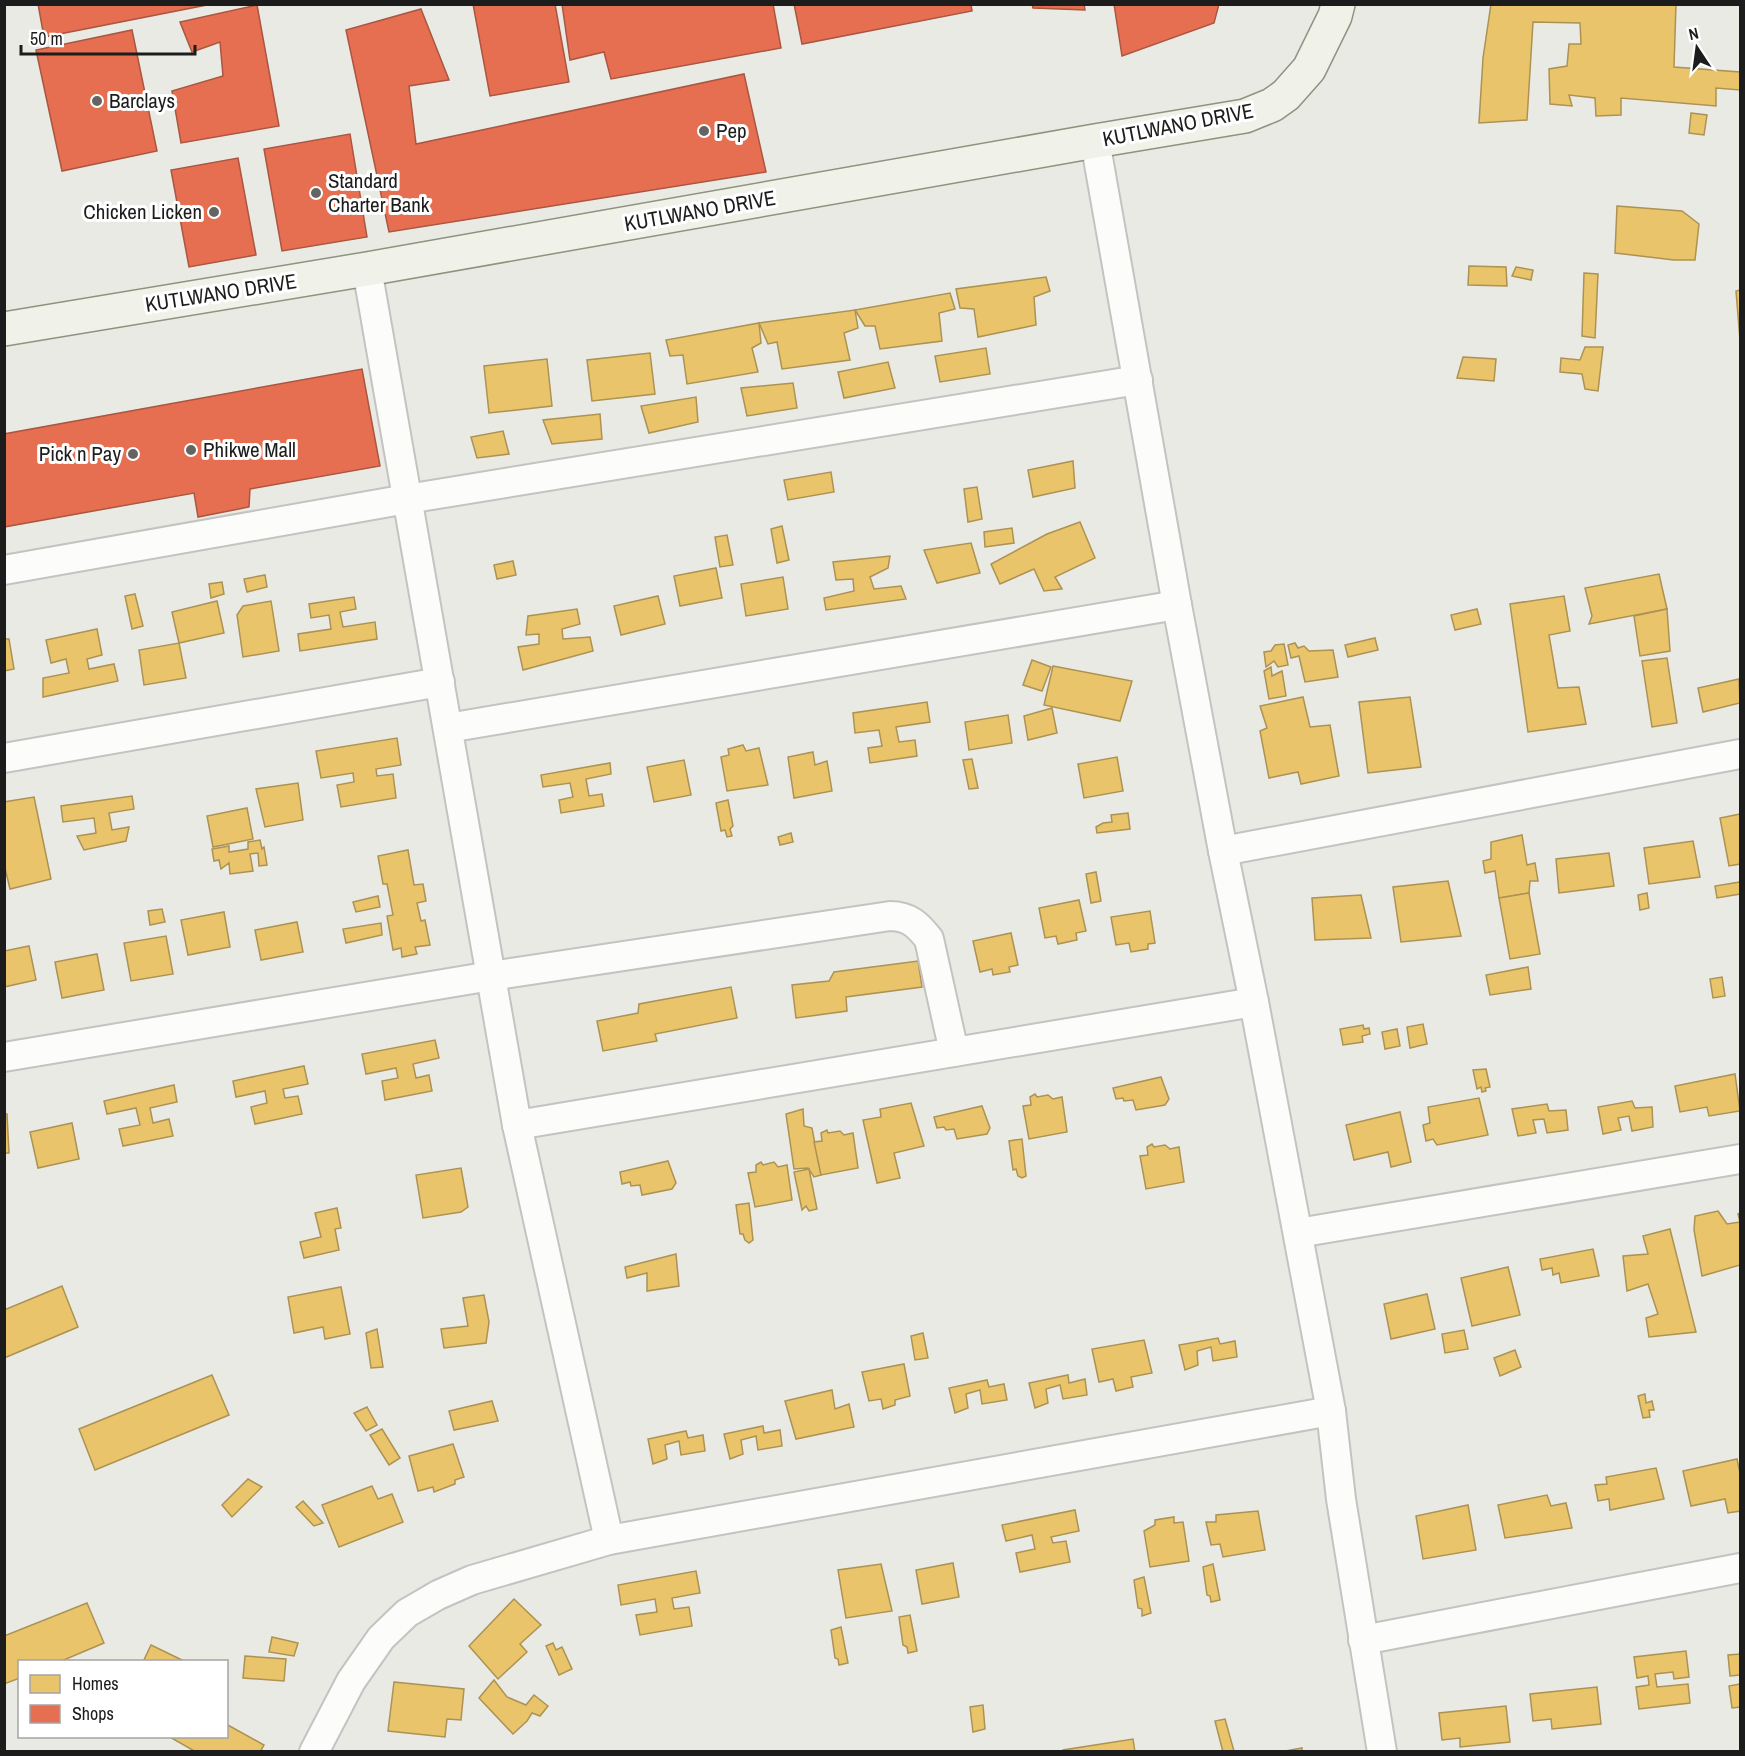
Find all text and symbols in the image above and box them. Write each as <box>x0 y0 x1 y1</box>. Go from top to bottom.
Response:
scale bar <box>21 18 195 56</box>
north arrow <box>1667 18 1727 78</box>
text: N <box>1687 22 1701 45</box>
text: 50 m <box>30 26 63 51</box>
place label: Barclays <box>109 86 175 115</box>
marker: Barclays <box>90 94 104 108</box>
street label: KUTLWANO DRIVE <box>1100 96 1256 153</box>
place label: Pep <box>716 116 747 145</box>
marker: Pep <box>697 124 711 138</box>
place label: Standard Charter Bank <box>328 166 430 219</box>
street label: KUTLWANO DRIVE <box>622 183 778 238</box>
marker: Standard Charter Bank <box>309 186 323 200</box>
place label: Chicken Licken <box>83 197 202 226</box>
marker: Chicken Licken <box>207 205 221 219</box>
street label: KUTLWANO DRIVE <box>143 266 299 319</box>
place label: Phikwe Mall <box>203 435 296 464</box>
place label: Pick n Pay <box>39 439 121 468</box>
marker: Phikwe Mall <box>184 443 198 457</box>
marker: Pick n Pay <box>126 447 140 461</box>
legend <box>18 1660 228 1738</box>
text: Homes <box>72 1671 119 1696</box>
text: Shops <box>72 1701 114 1726</box>

